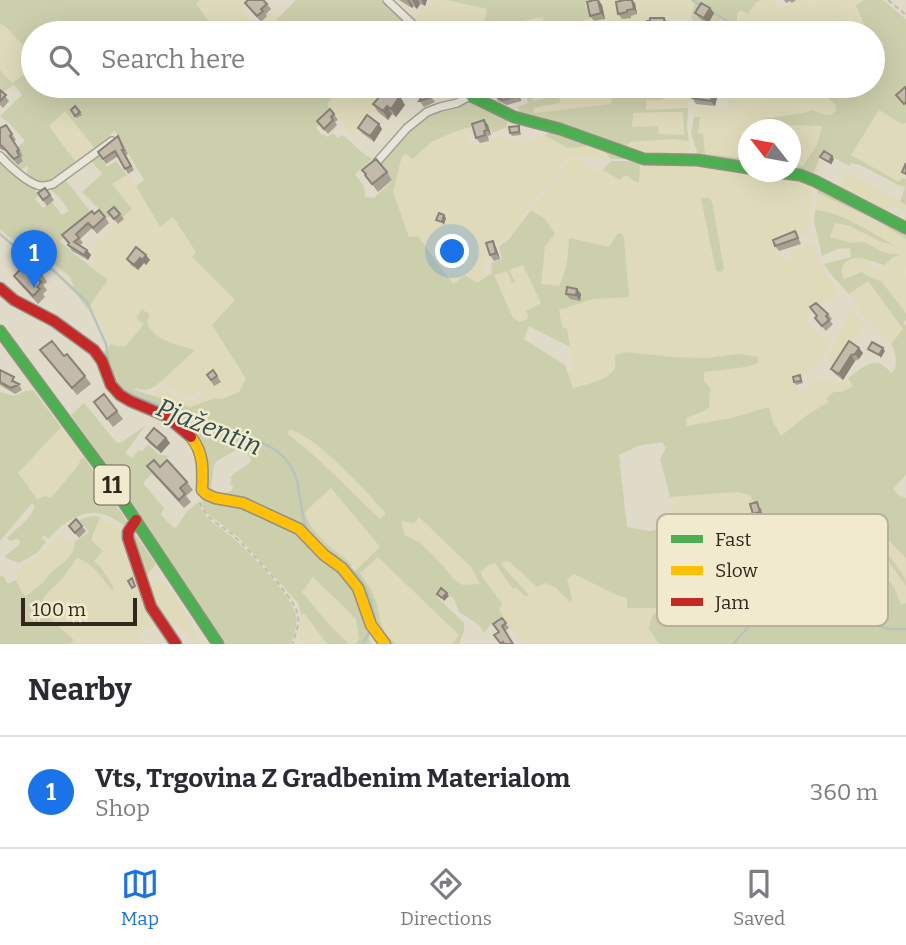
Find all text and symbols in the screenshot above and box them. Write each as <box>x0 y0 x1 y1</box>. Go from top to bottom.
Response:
search box <box>21 21 885 98</box>
icon: search <box>45 41 83 79</box>
text: Search here <box>101 44 245 75</box>
north arrow <box>738 119 801 182</box>
pin: 1 <box>11 230 57 288</box>
your location <box>435 234 469 268</box>
water label: Pjažentin <box>152 392 266 462</box>
road number: 11 <box>94 466 130 505</box>
legend <box>657 514 888 626</box>
text: Fast <box>715 528 752 551</box>
text: Slow <box>715 559 758 582</box>
text: Jam <box>714 591 749 614</box>
scale bar <box>21 595 136 627</box>
text: 100 m <box>32 598 86 621</box>
text: Nearby <box>28 672 132 708</box>
text: Vts, Trgovina Z Gradbenim Materialom <box>95 763 570 794</box>
text: 1 <box>46 778 56 806</box>
text: 360 m <box>810 778 878 806</box>
text: Shop <box>95 794 150 822</box>
tab: Map <box>121 865 159 930</box>
tab: Directions <box>400 865 492 930</box>
tab: Saved <box>733 865 785 930</box>

